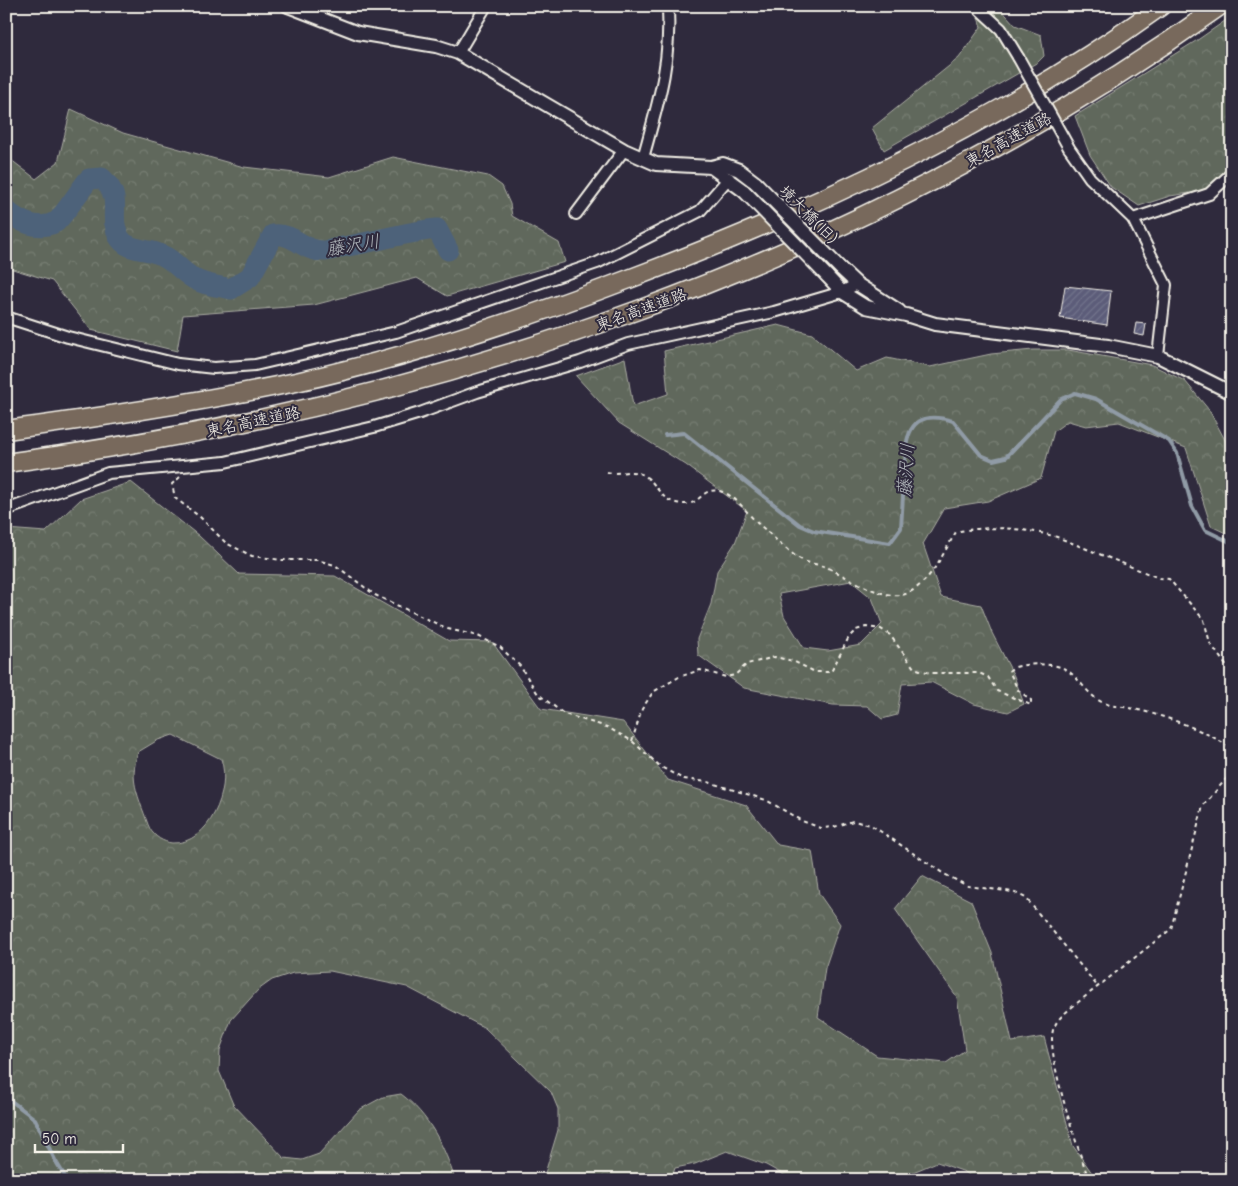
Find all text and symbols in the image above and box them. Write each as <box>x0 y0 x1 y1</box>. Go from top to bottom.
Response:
street label: 東名高速道路 <box>962 109 1055 171</box>
street label: 境大橋(旧) <box>775 182 841 248</box>
water label: 藤沢川 <box>325 231 381 260</box>
street label: 東名高速道路 <box>593 285 690 335</box>
street label: 東名高速道路 <box>204 403 302 441</box>
water label: 藤沢川 <box>894 442 919 498</box>
scale bar <box>35 1121 122 1153</box>
text: 50 m <box>42 1130 77 1148</box>

